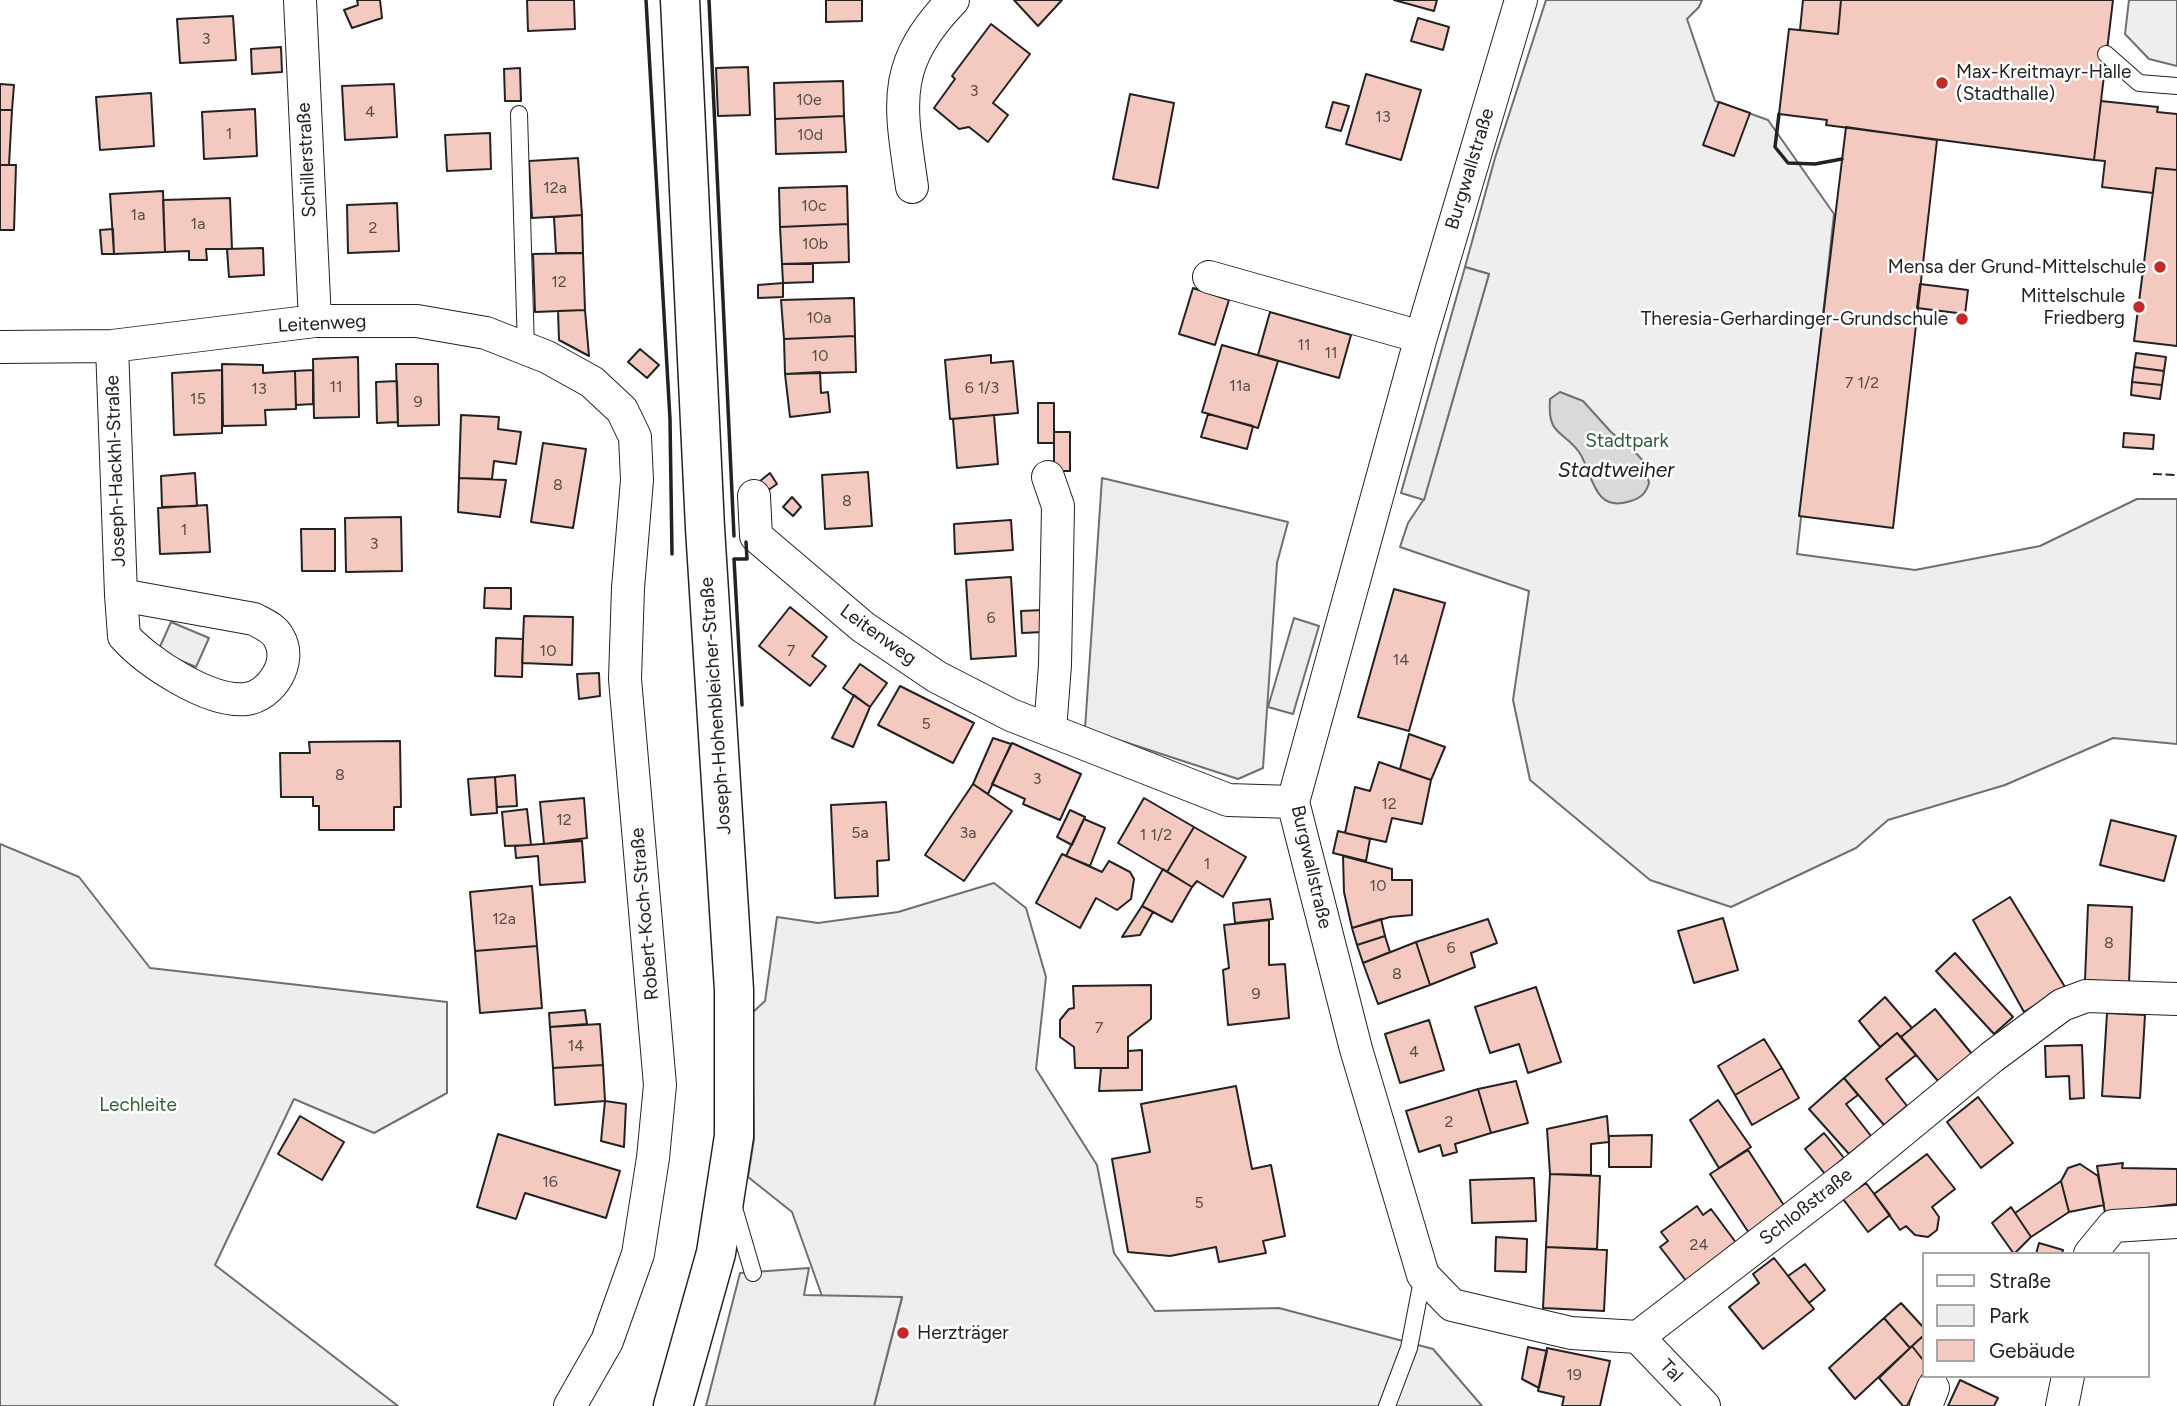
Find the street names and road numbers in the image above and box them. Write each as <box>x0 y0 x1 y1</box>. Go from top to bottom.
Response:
street label: Schillerstraße <box>293 102 321 218</box>
street label: Burgwallstraße <box>1441 106 1499 232</box>
street label: Leitenweg <box>277 310 367 338</box>
street label: Joseph-Hackhl-Straße <box>101 375 131 567</box>
street label: Joseph-Hohenbleicher-Straße <box>696 576 736 836</box>
street label: Leitenweg <box>835 600 921 670</box>
street label: Burgwallstraße <box>1286 803 1336 931</box>
street label: Robert-Koch-Straße <box>626 827 664 1001</box>
street label: Schloßstraße <box>1755 1164 1857 1250</box>
street label: Tal <box>1655 1355 1687 1387</box>

